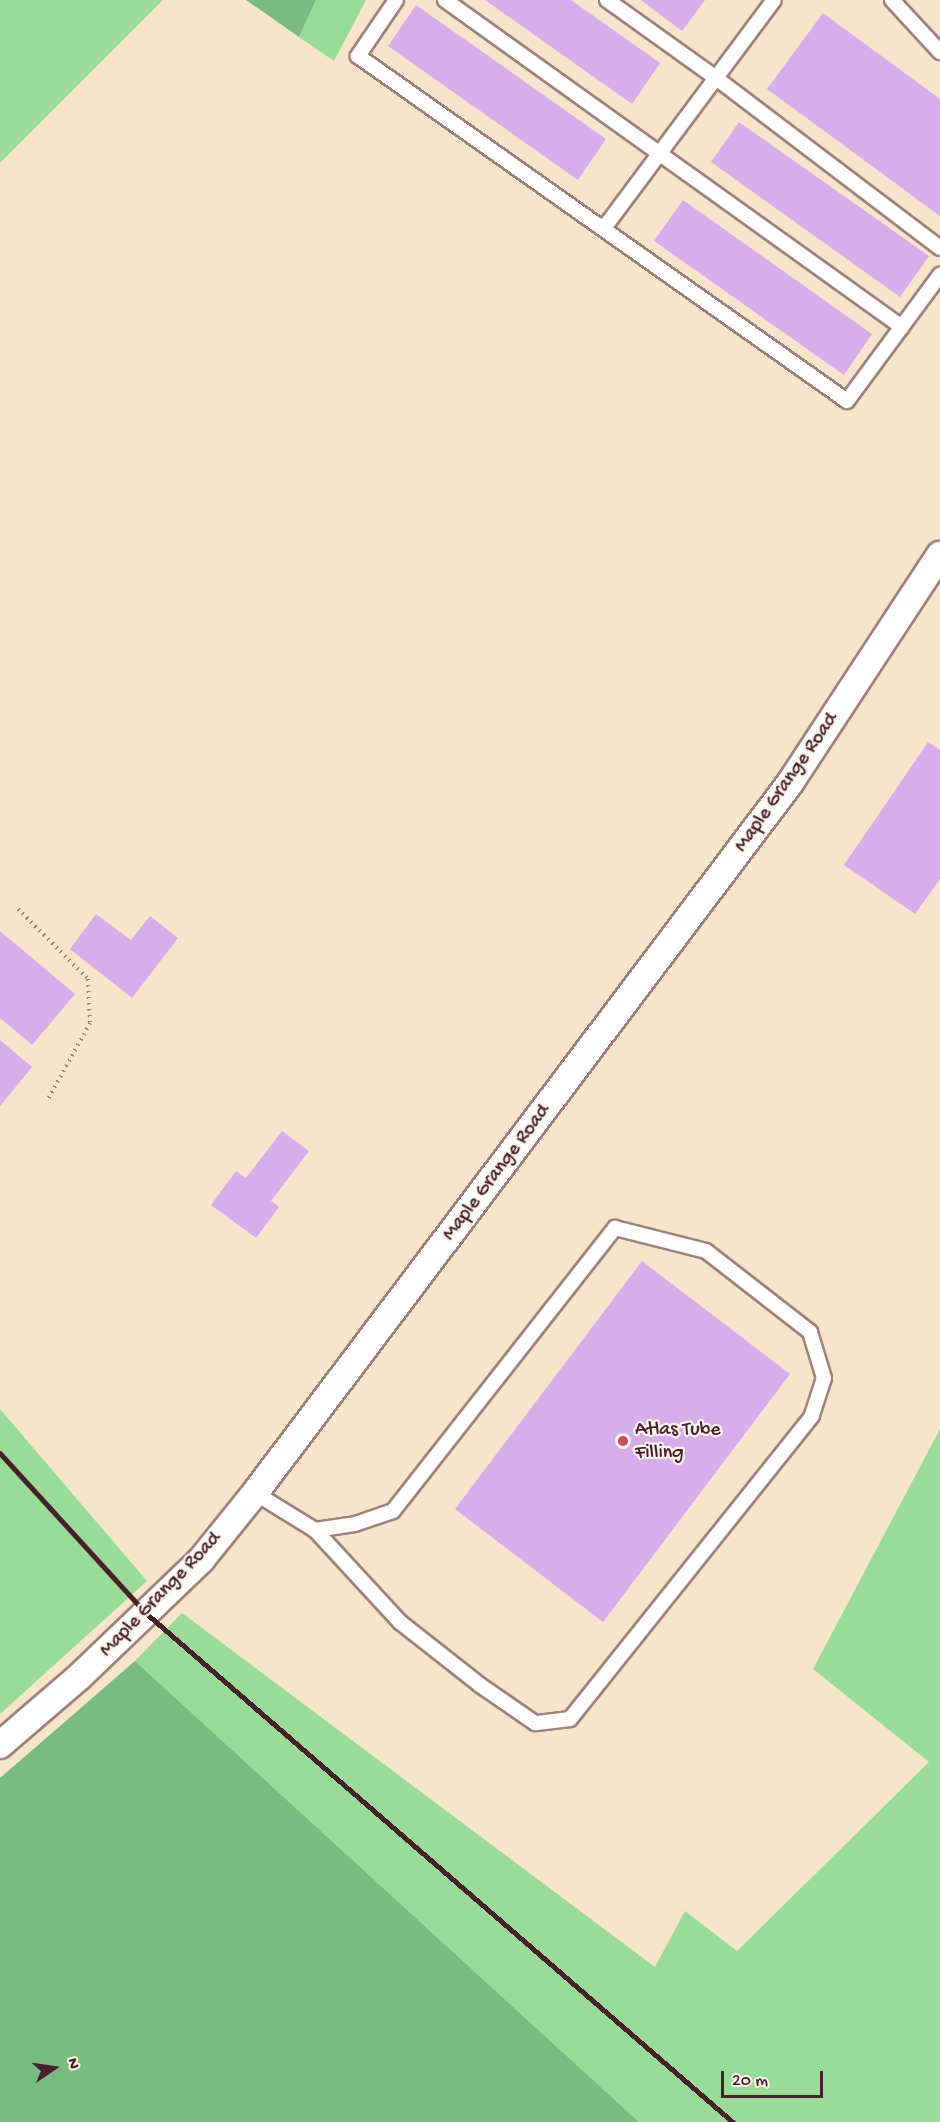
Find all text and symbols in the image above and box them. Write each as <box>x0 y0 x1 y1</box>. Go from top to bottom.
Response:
street label: Maple Grange Road <box>730 709 844 857</box>
street label: Maple Grange Road <box>438 1100 556 1246</box>
place label: Atlas Tube Filling <box>635 1418 721 1465</box>
marker: Atlas Tube Filling <box>616 1434 630 1448</box>
street label: Maple Grange Road <box>95 1527 227 1663</box>
north arrow <box>24 2038 84 2098</box>
text: N <box>62 2057 82 2071</box>
scale bar <box>724 2059 826 2097</box>
text: 20 m <box>732 2071 768 2092</box>

